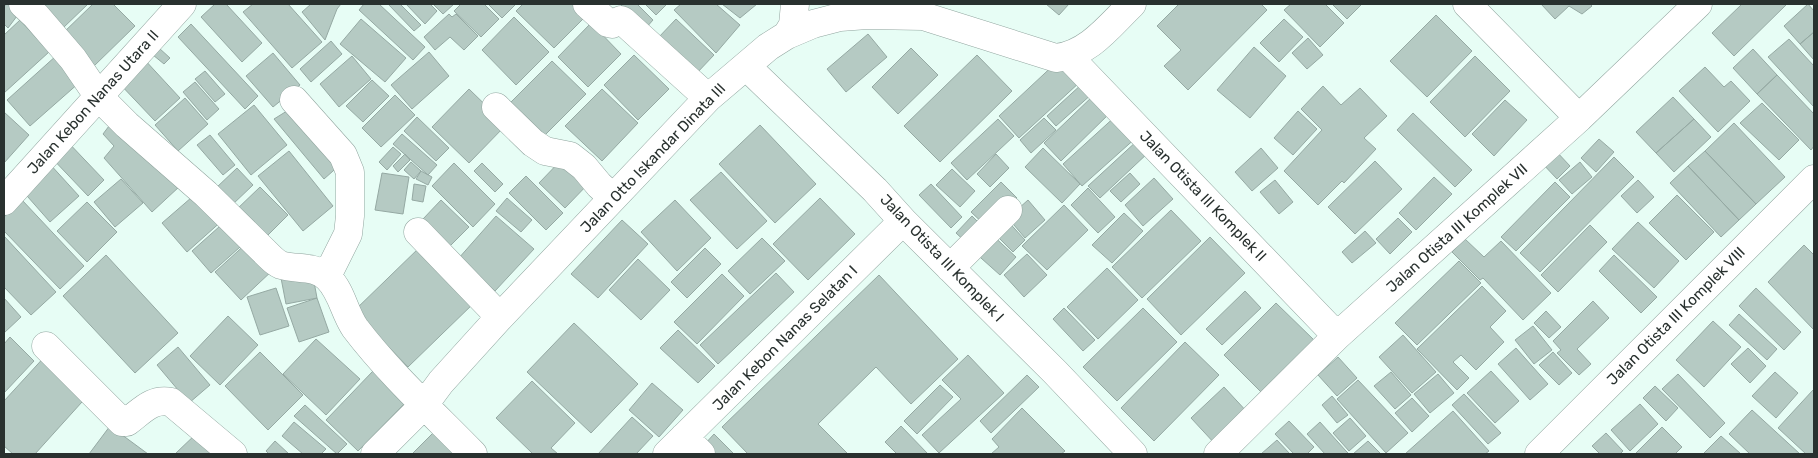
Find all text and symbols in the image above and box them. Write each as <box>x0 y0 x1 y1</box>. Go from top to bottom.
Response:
street label: Jalan Kebon Nanas Utara II <box>24 26 162 178</box>
street label: Jalan Otto Iskandar Dinata III <box>577 79 729 237</box>
street label: Jalan Otista III Komplek II <box>1136 127 1270 265</box>
street label: Jalan Otista III Komplek VII <box>1383 160 1531 296</box>
street label: Jalan Otista III Komplek I <box>876 190 1008 326</box>
street label: Jalan Otista III Komplek VIII <box>1603 243 1749 389</box>
street label: Jalan Kebon Nanas Selatan I <box>709 262 861 414</box>

